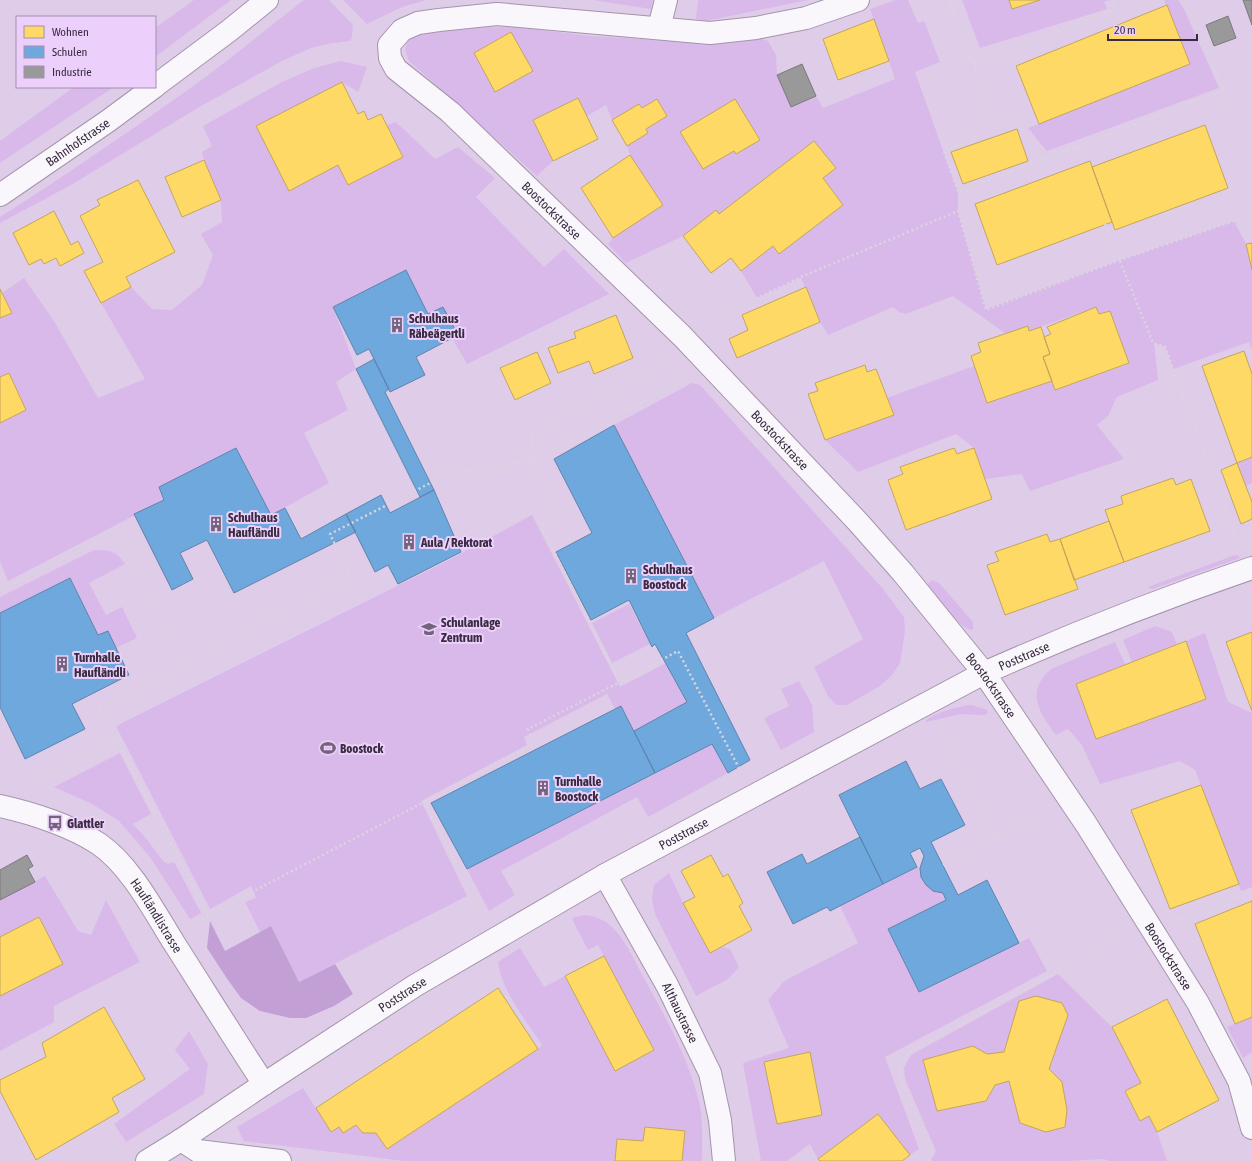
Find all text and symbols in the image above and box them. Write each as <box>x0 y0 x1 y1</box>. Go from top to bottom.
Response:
legend <box>16 16 156 88</box>
scale bar <box>1108 16 1197 42</box>
text: 20 m <box>1114 23 1136 37</box>
text: Wohnen <box>52 25 89 39</box>
text: Schulen <box>52 45 87 59</box>
text: Industrie <box>52 65 92 79</box>
street label: Bahnhofstrasse <box>43 115 113 169</box>
street label: Boostockstrasse <box>519 179 584 243</box>
place label: Schulhaus Räbeägertli <box>409 311 465 341</box>
building icon: Schulhaus Räbeägertli <box>388 316 406 334</box>
street label: Boostockstrasse <box>748 407 812 473</box>
place label: Schulhaus Haufländli <box>228 510 280 540</box>
building icon: Schulhaus Haufländli <box>207 515 225 533</box>
building icon: Aula / Rektorat <box>400 533 418 551</box>
place label: Aula / Rektorat <box>420 535 493 550</box>
place label: Schulhaus Boostock <box>643 562 693 592</box>
building icon: Schulhaus Boostock <box>622 567 640 585</box>
place label: Schulanlage Zentrum <box>441 615 500 645</box>
school or university icon: Schulanlage Zentrum <box>420 620 438 638</box>
street label: Poststrasse <box>996 639 1052 674</box>
place label: Turnhalle Haufländli <box>74 650 126 680</box>
street label: Boostockstrasse <box>963 650 1019 721</box>
building icon: Turnhalle Haufländli <box>53 655 71 673</box>
sports icon: Boostock <box>319 739 337 757</box>
place label: Boostock <box>340 741 384 756</box>
place label: Turnhalle Boostock <box>555 774 602 804</box>
building icon: Turnhalle Boostock <box>534 779 552 797</box>
bus stop icon: Glattler <box>46 814 64 832</box>
street label: Poststrasse <box>656 814 711 853</box>
place label: Glattler <box>67 816 105 831</box>
street label: Haufländlistrasse <box>127 875 185 956</box>
street label: Boostockstrasse <box>1142 920 1195 993</box>
street label: Poststrasse <box>376 974 429 1015</box>
street label: Althaustrasse <box>659 980 701 1046</box>

